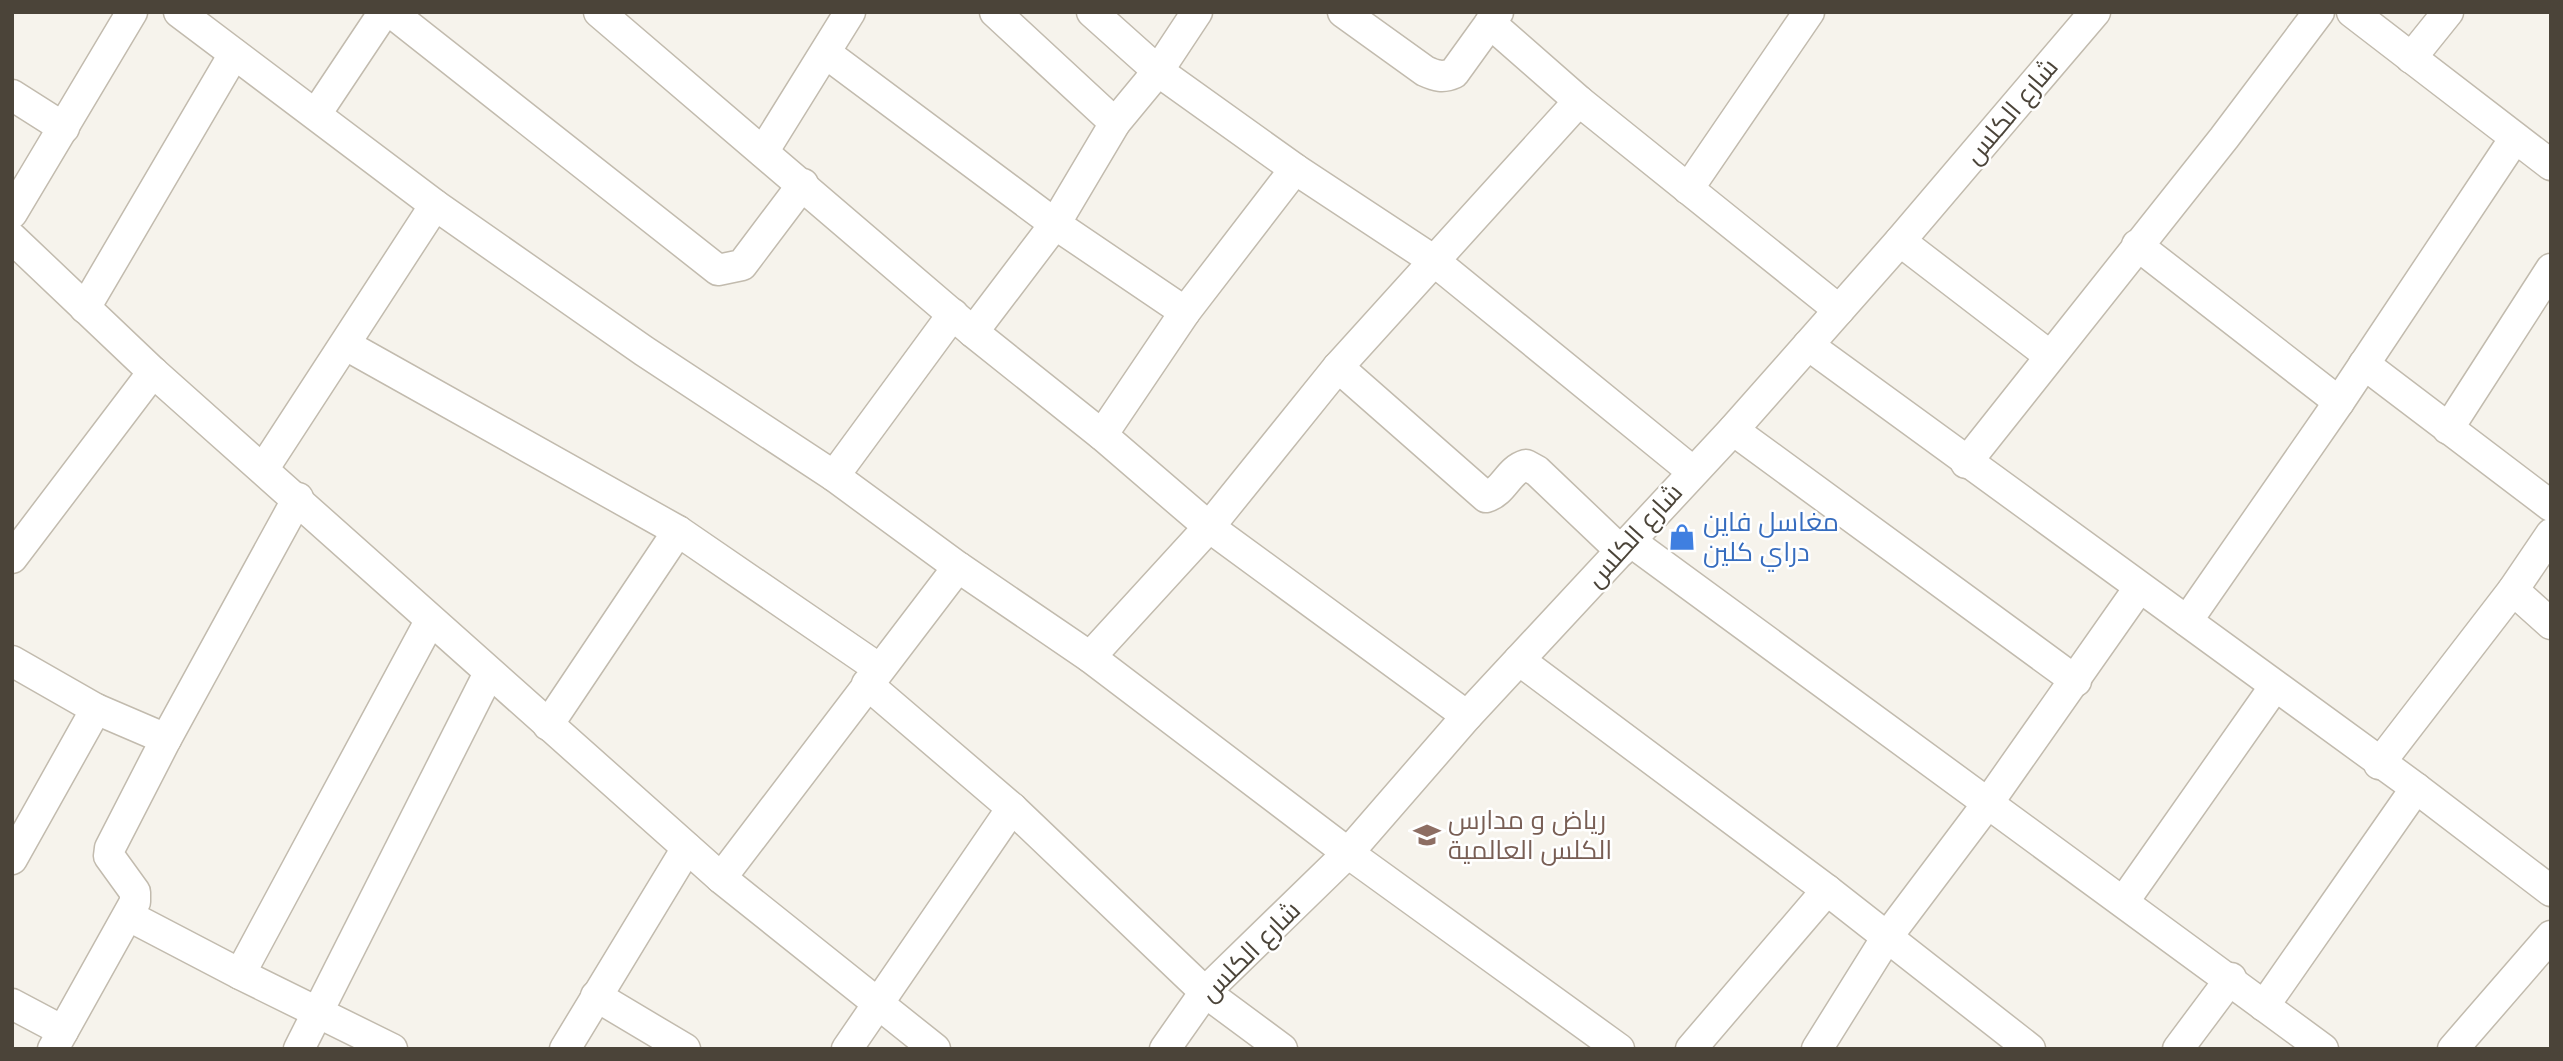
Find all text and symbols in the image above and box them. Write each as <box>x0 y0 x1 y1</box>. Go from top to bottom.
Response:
street label: شارع الكلس <box>1957 51 2065 171</box>
street label: شارع الكلس <box>1578 476 1690 594</box>
place label: مغاسل فاين دراي كلين <box>1703 505 1839 572</box>
shop icon: مغاسل فاين دراي كلين <box>1667 522 1697 552</box>
place label: رياض و مدارس الكلس العالمية <box>1448 803 1612 866</box>
school or university icon: رياض و مدارس الكلس العالمية <box>1412 820 1442 850</box>
street label: شارع الكلس <box>1192 893 1308 1009</box>

